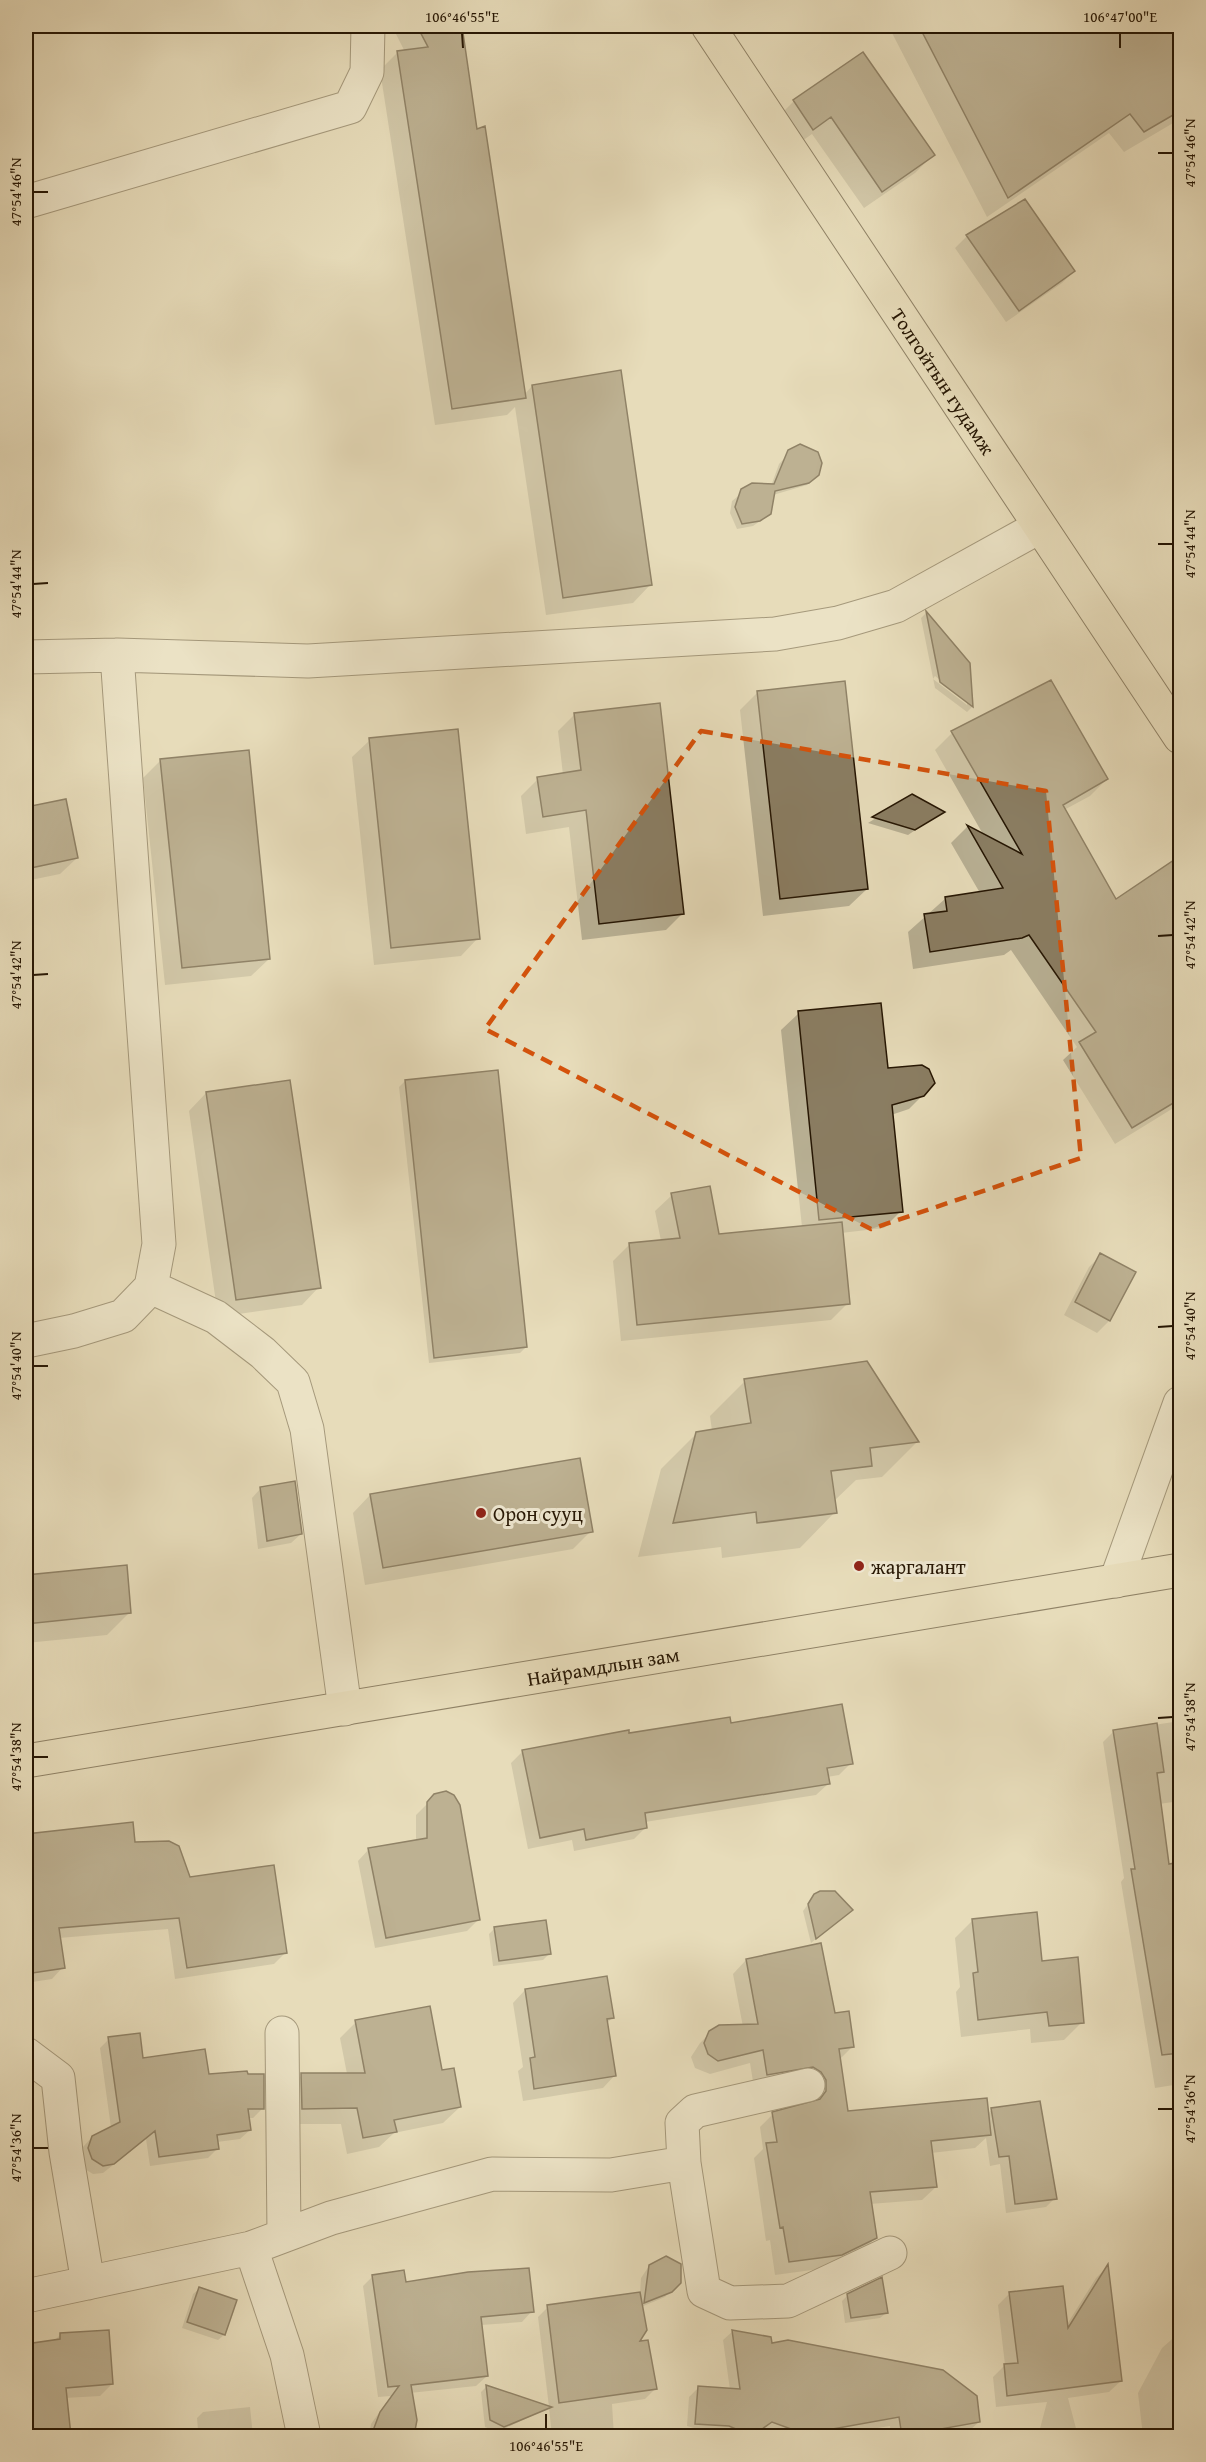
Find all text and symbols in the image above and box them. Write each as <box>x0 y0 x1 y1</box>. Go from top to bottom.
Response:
text: 106°46'55"E <box>425 6 499 27</box>
text: 106°47'00"E <box>1083 6 1157 27</box>
text: 47°54'46"N <box>1179 118 1200 187</box>
text: 47°54'46"N <box>5 157 26 226</box>
street label: Толгойтын гудамж <box>884 302 1003 460</box>
text: 47°54'44"N <box>1179 509 1200 578</box>
text: 47°54'44"N <box>5 549 26 618</box>
text: 47°54'42"N <box>1179 900 1200 969</box>
text: 47°54'42"N <box>5 940 26 1009</box>
text: 47°54'40"N <box>1179 1291 1200 1360</box>
text: 47°54'40"N <box>5 1331 26 1400</box>
place label: Орон сууц <box>493 1499 583 1528</box>
marker: Орон сууц <box>474 1506 488 1520</box>
place label: жаргалант <box>871 1552 966 1581</box>
marker: жаргалант <box>852 1559 866 1573</box>
street label: Найрамдлын зам <box>525 1639 681 1692</box>
text: 47°54'38"N <box>1179 1682 1200 1751</box>
text: 47°54'38"N <box>5 1722 26 1791</box>
text: 47°54'36"N <box>1179 2074 1200 2143</box>
text: 47°54'36"N <box>5 2113 26 2182</box>
text: 106°46'55"E <box>509 2435 583 2456</box>

